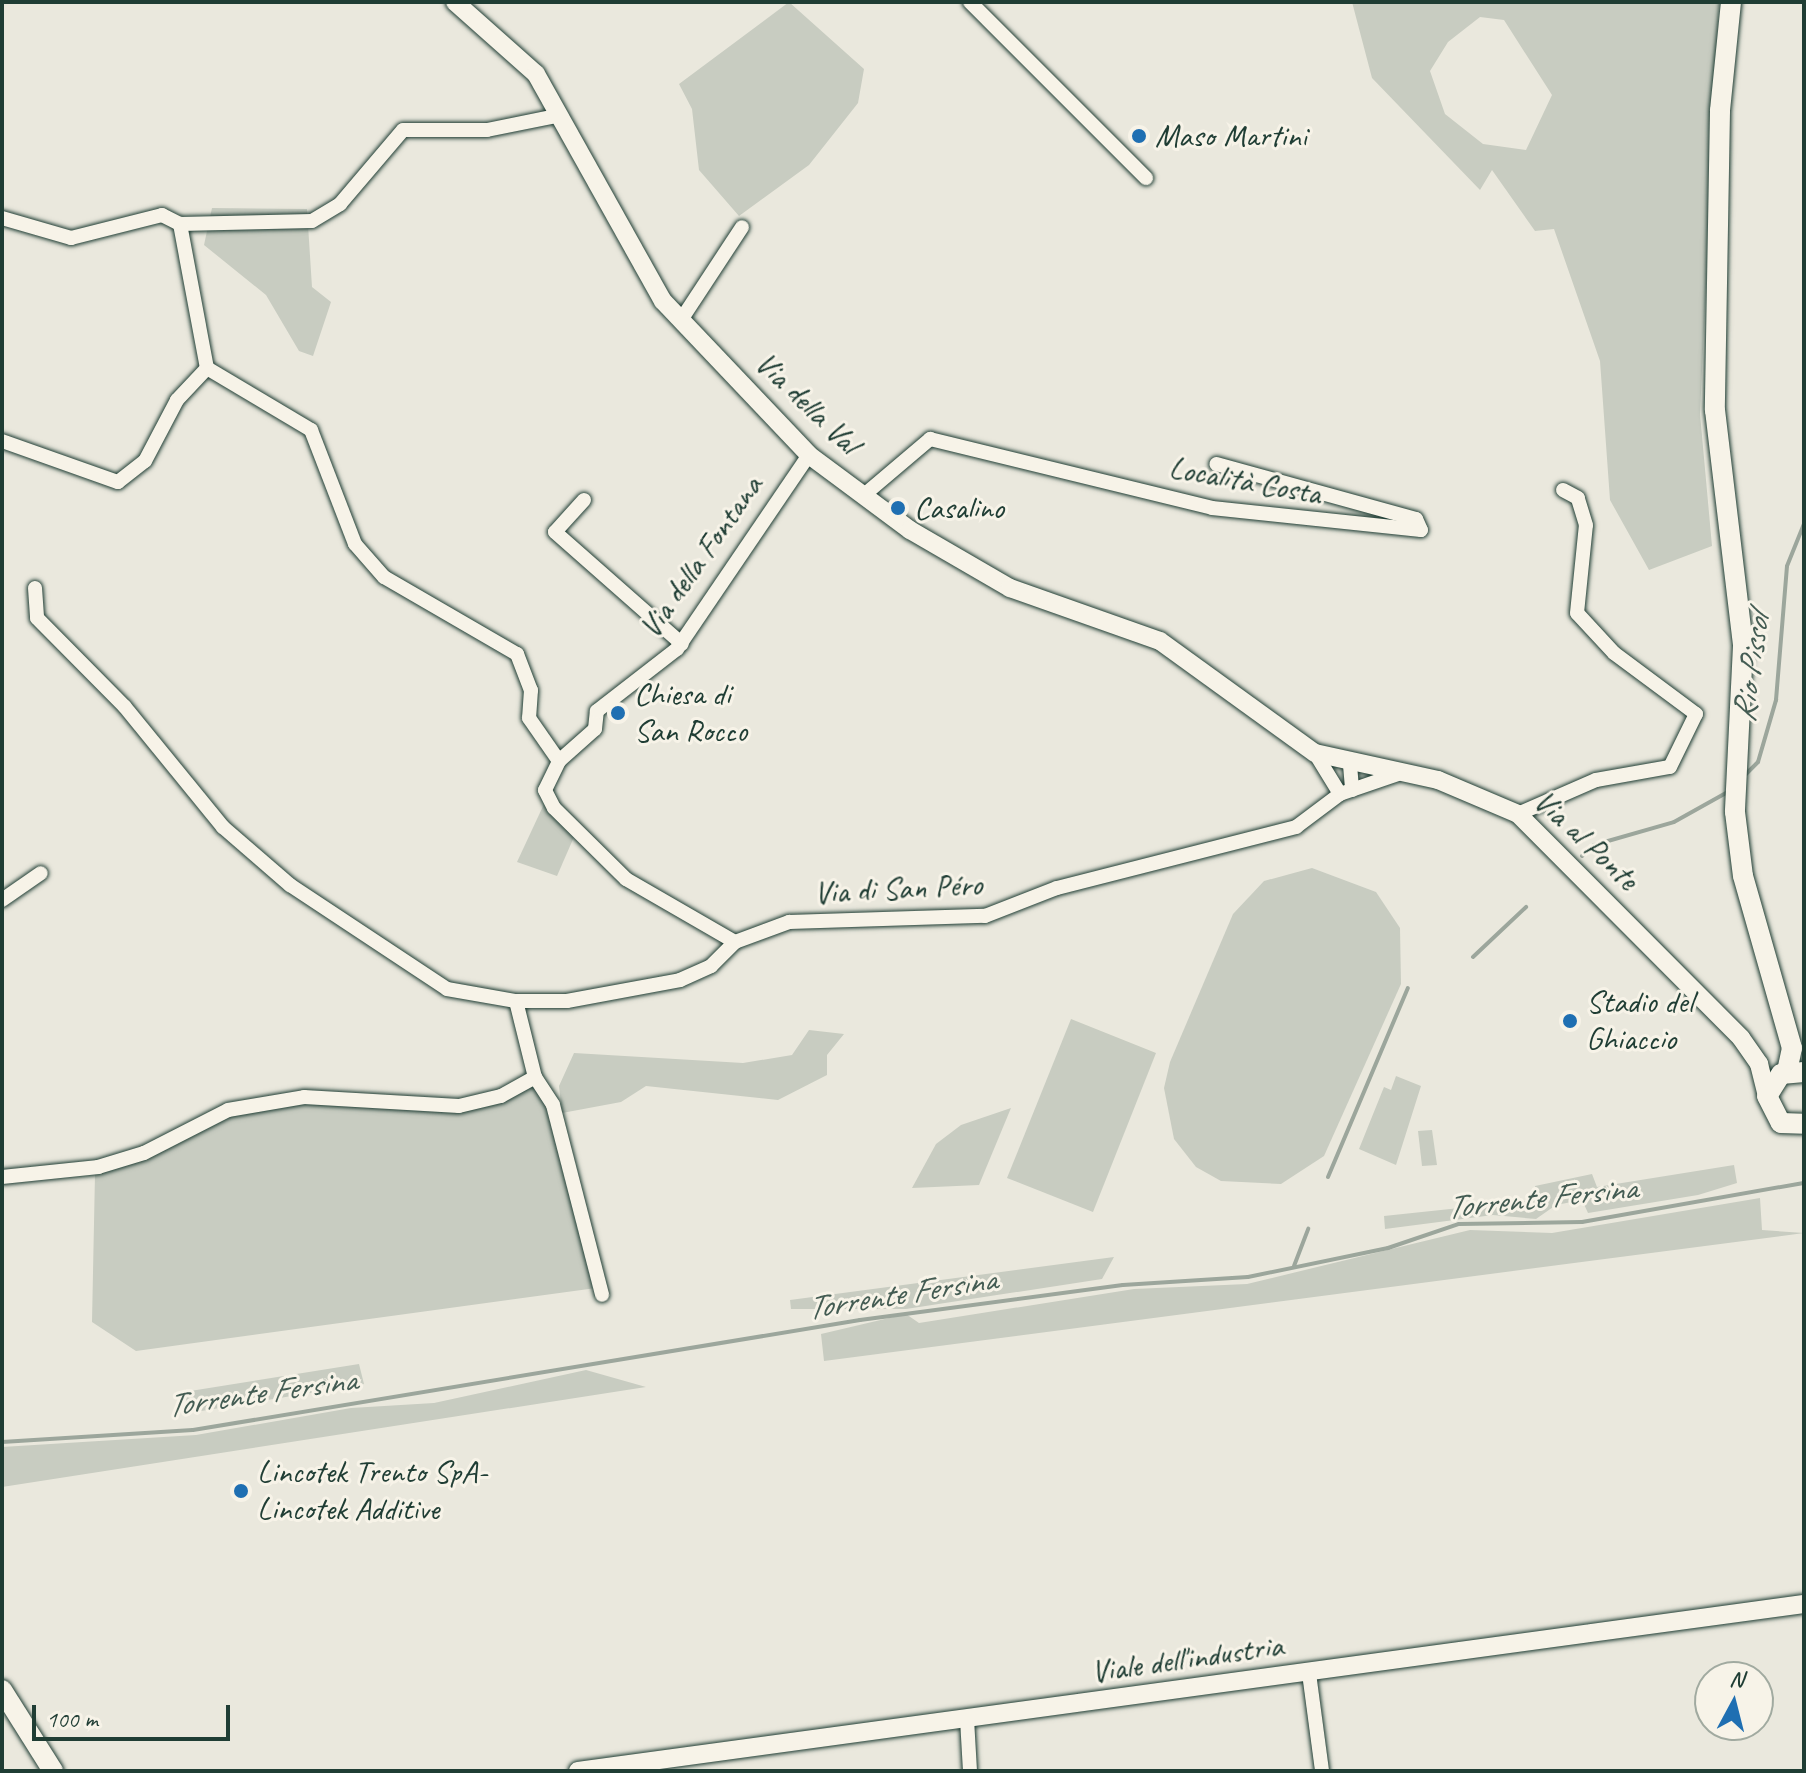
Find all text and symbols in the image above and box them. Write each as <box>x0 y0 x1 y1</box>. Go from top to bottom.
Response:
place label: Maso Martini <box>1155 117 1307 155</box>
marker: Maso Martini <box>1130 127 1148 145</box>
street label: Via della Val <box>747 344 867 462</box>
street label: Località Costa <box>1166 449 1324 513</box>
street label: Via della Fontana <box>632 469 770 645</box>
place label: Casalino <box>914 489 1004 527</box>
marker: Casalino <box>889 499 907 517</box>
water label: Rio Pissol <box>1722 612 1778 724</box>
place label: Chiesa di San Rocco <box>634 676 747 751</box>
marker: Chiesa di San Rocco <box>609 704 627 722</box>
street label: Via al Ponte <box>1525 782 1647 898</box>
street label: Via di San Péro <box>813 865 983 913</box>
place label: Stadio del Ghiaccio <box>1586 984 1693 1059</box>
marker: Stadio del Ghiaccio <box>1561 1012 1579 1030</box>
water label: Torrente Fersina <box>1444 1167 1638 1227</box>
water label: Torrente Fersina <box>803 1258 999 1328</box>
water label: Torrente Fersina <box>163 1358 359 1426</box>
place label: Lincotek Trento SpA- Lincotek Additive <box>257 1454 486 1529</box>
marker: Lincotek Trento SpA- Lincotek Additive <box>232 1482 250 1500</box>
street label: Viale dell'industria <box>1089 1627 1285 1691</box>
north arrow <box>1694 1661 1774 1741</box>
text: N <box>1728 1664 1745 1694</box>
scale bar <box>36 1689 234 1739</box>
text: 100 m <box>46 1704 98 1734</box>

